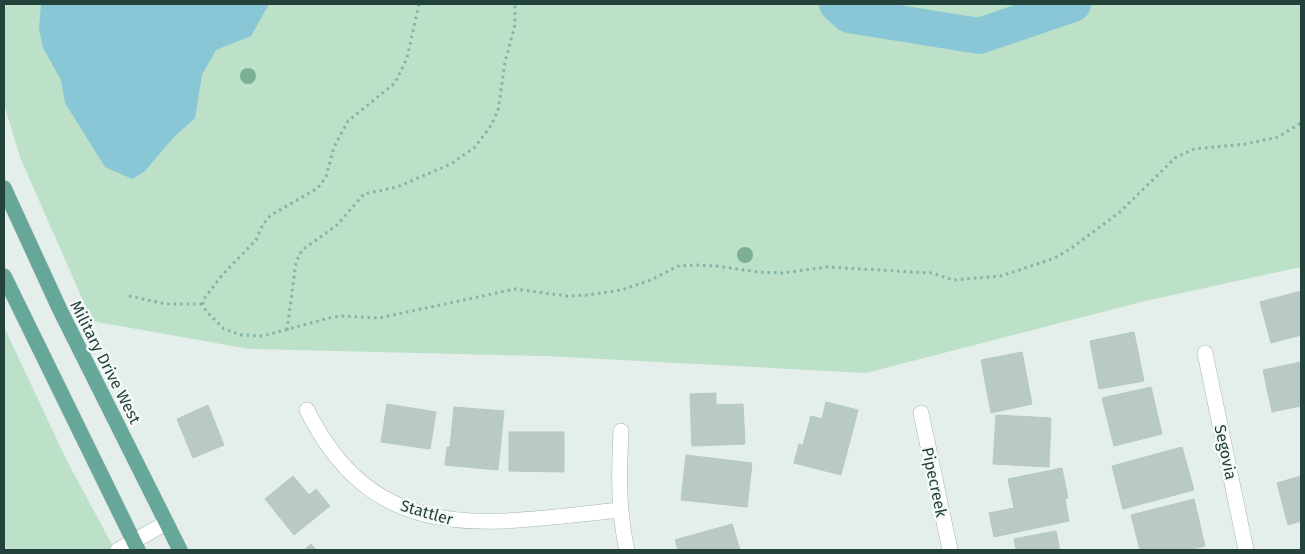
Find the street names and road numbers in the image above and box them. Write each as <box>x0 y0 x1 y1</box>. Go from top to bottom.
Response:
street label: Military Drive West <box>66 297 145 427</box>
street label: Segovia <box>1210 423 1241 481</box>
street label: Pipecreek <box>918 445 951 520</box>
street label: Stattler <box>398 496 456 529</box>

